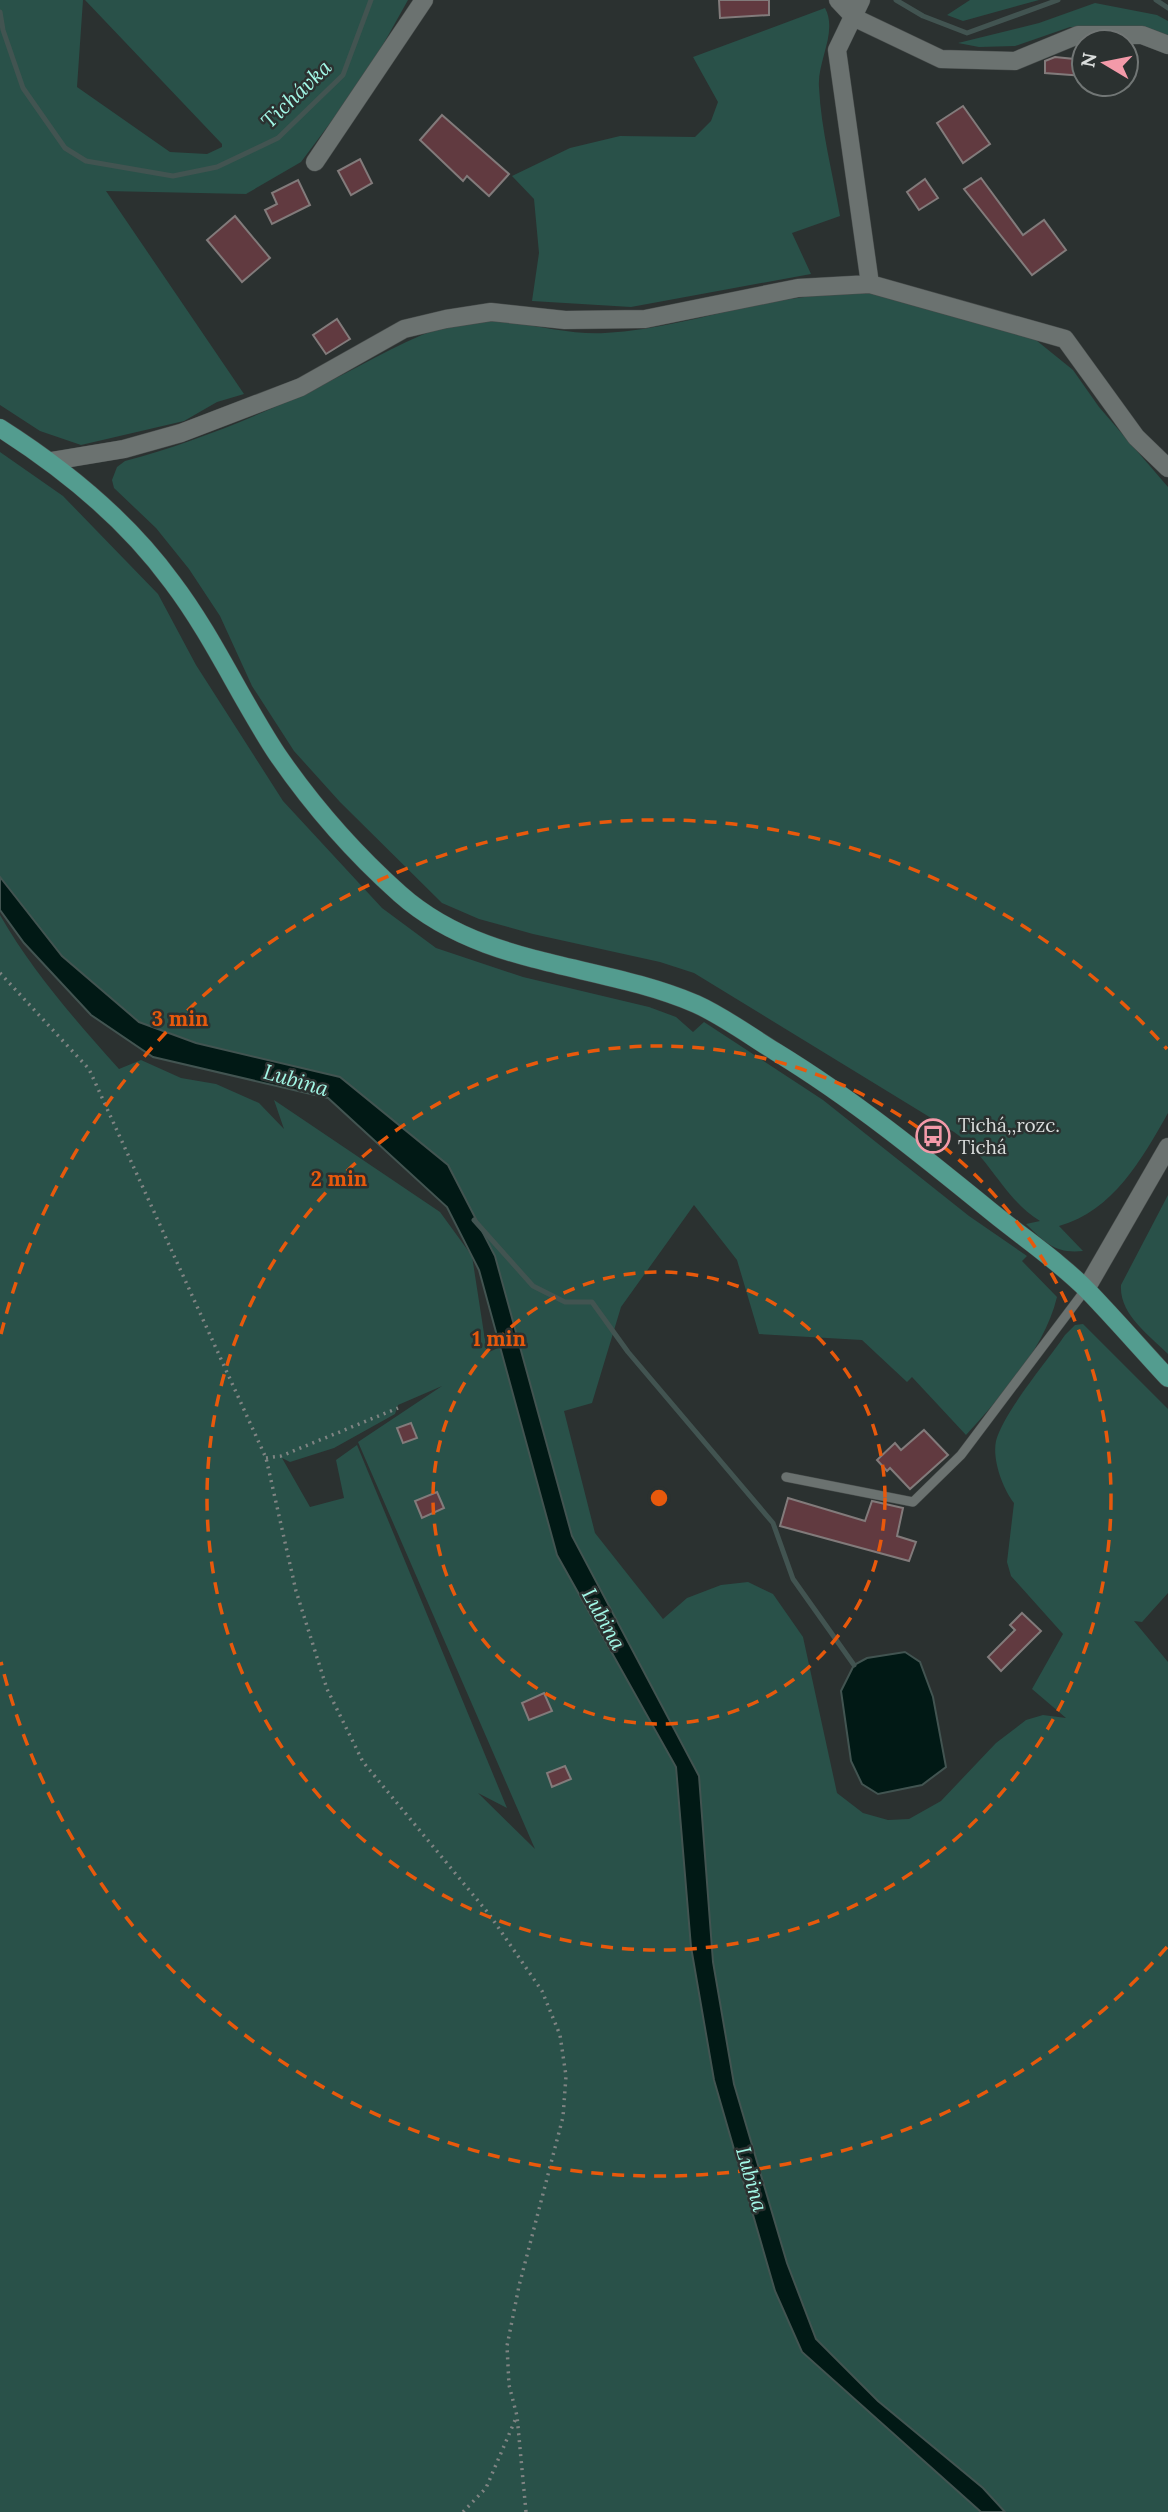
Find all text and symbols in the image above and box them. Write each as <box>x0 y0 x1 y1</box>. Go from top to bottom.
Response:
north arrow <box>1070 28 1140 98</box>
text: N <box>1075 50 1101 69</box>
water label: Tichávka <box>255 53 337 134</box>
text: 3 min <box>152 1005 208 1032</box>
water label: Lubina <box>260 1058 332 1102</box>
place label: Tichá,,rozc. Tichá <box>958 1113 1060 1159</box>
bus stop icon: Tichá,,rozc. Tichá <box>914 1117 952 1155</box>
text: 2 min <box>311 1165 367 1192</box>
text: 1 min <box>472 1325 526 1352</box>
centre of rings <box>647 1486 671 1510</box>
water label: Lubina <box>576 1583 632 1655</box>
water label: Lubina <box>730 2143 774 2215</box>

